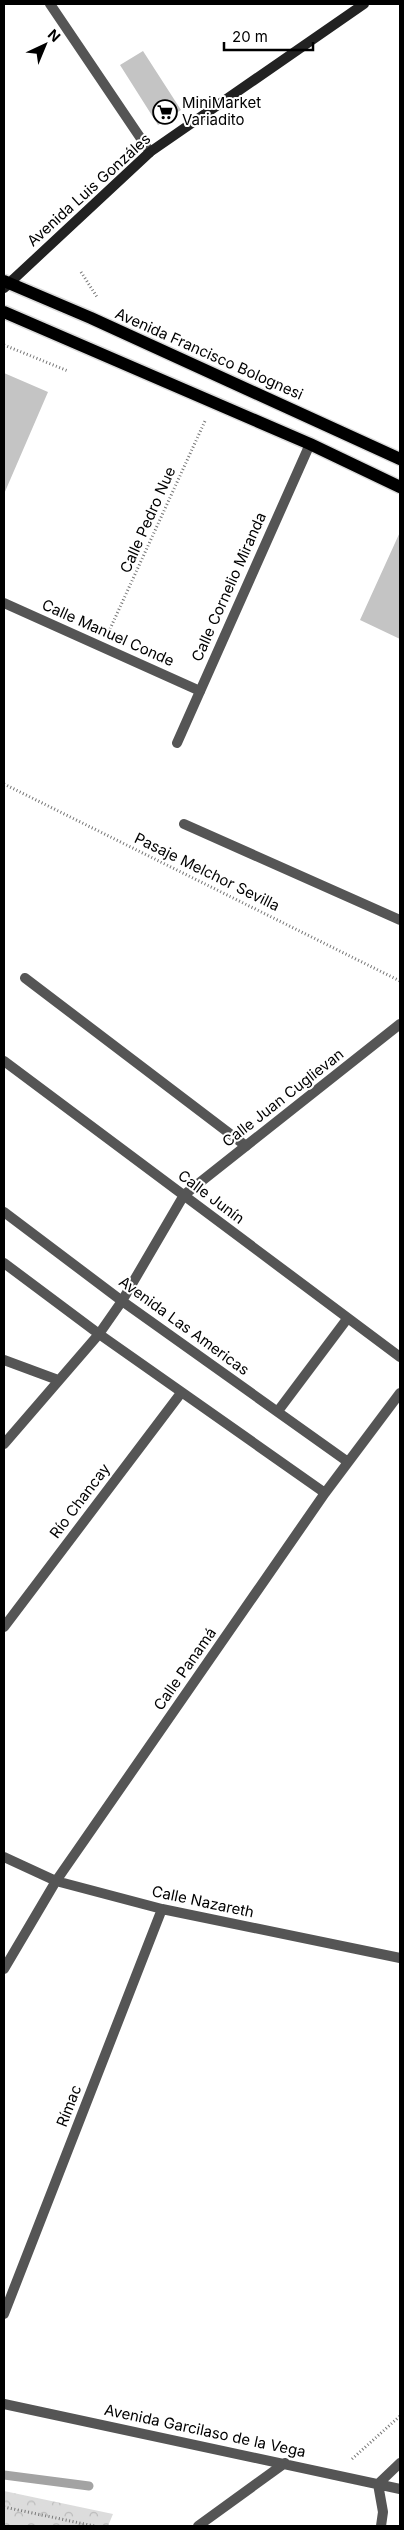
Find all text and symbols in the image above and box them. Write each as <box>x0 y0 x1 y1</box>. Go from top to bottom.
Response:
north arrow <box>20 20 70 70</box>
scale bar <box>224 20 313 52</box>
text: N <box>45 25 64 45</box>
text: 20 m <box>232 27 268 46</box>
place label: MiniMarket Variadito <box>182 93 261 129</box>
supermarket icon: MiniMarket Variadito <box>152 99 178 125</box>
street label: Avenida Luis Gonzáles <box>23 129 154 250</box>
street label: Avenida Francisco Bolognesi <box>112 303 306 404</box>
street label: Calle Pedro Nue <box>116 464 180 576</box>
street label: Calle Cornelio Miranda <box>187 509 270 664</box>
street label: Calle Manuel Conde <box>39 595 177 670</box>
street label: Pasaje Melchor Sevilla <box>132 828 283 915</box>
street label: Calle Juan Cuglievan <box>218 1044 347 1151</box>
street label: Calle Junín <box>174 1165 248 1228</box>
street label: Avenida Las Americas <box>115 1272 253 1379</box>
street label: Río Chancay <box>45 1459 114 1542</box>
street label: Calle Panamá <box>149 1624 220 1714</box>
street label: Calle Nazareth <box>150 1881 256 1922</box>
street label: Rímac <box>52 2082 85 2129</box>
street label: Avenida Garcilaso de la Vega <box>103 2400 307 2461</box>

